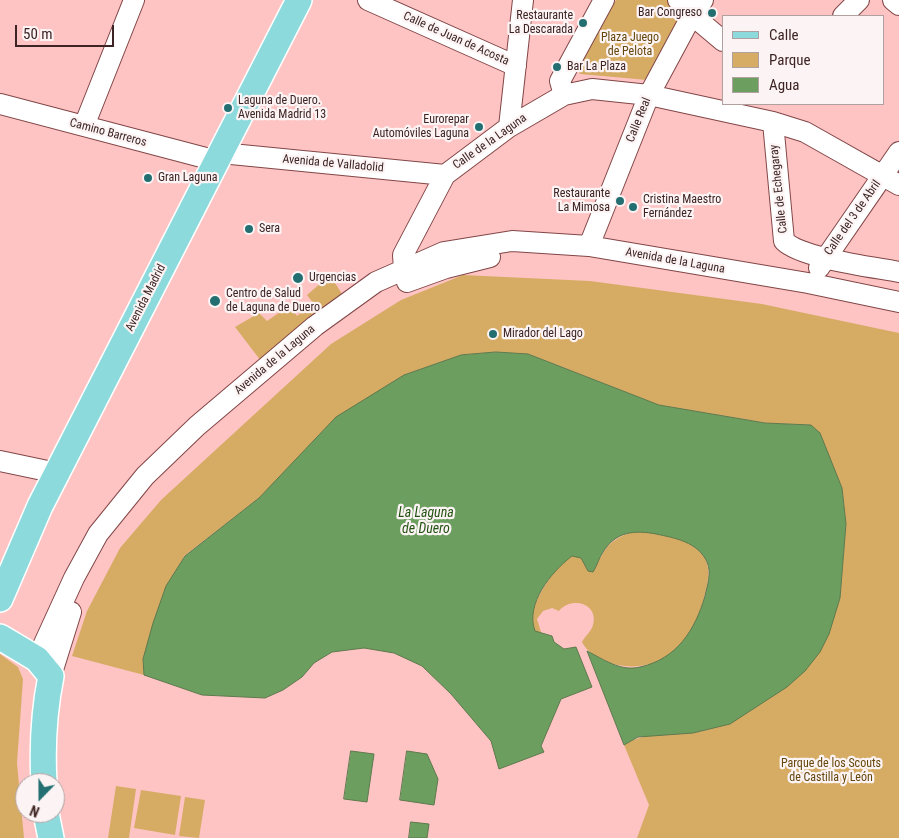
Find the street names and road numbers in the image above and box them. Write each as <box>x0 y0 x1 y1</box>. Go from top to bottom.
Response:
street label: Calle de Juan de Acosta <box>401 9 511 69</box>
street label: Calle Real <box>624 96 654 144</box>
street label: Calle de la Laguna <box>450 111 530 173</box>
street label: Camino Barreros <box>68 116 148 150</box>
street label: Calle de Echegaray <box>767 144 791 234</box>
street label: Avenida de Valladolid <box>282 152 384 176</box>
street label: Calle del 3 de Abril <box>822 178 884 258</box>
street label: Avenida de la Laguna <box>624 245 726 277</box>
street label: Avenida Madrid <box>123 262 169 334</box>
street label: Avenida de la Laguna <box>232 322 318 398</box>

